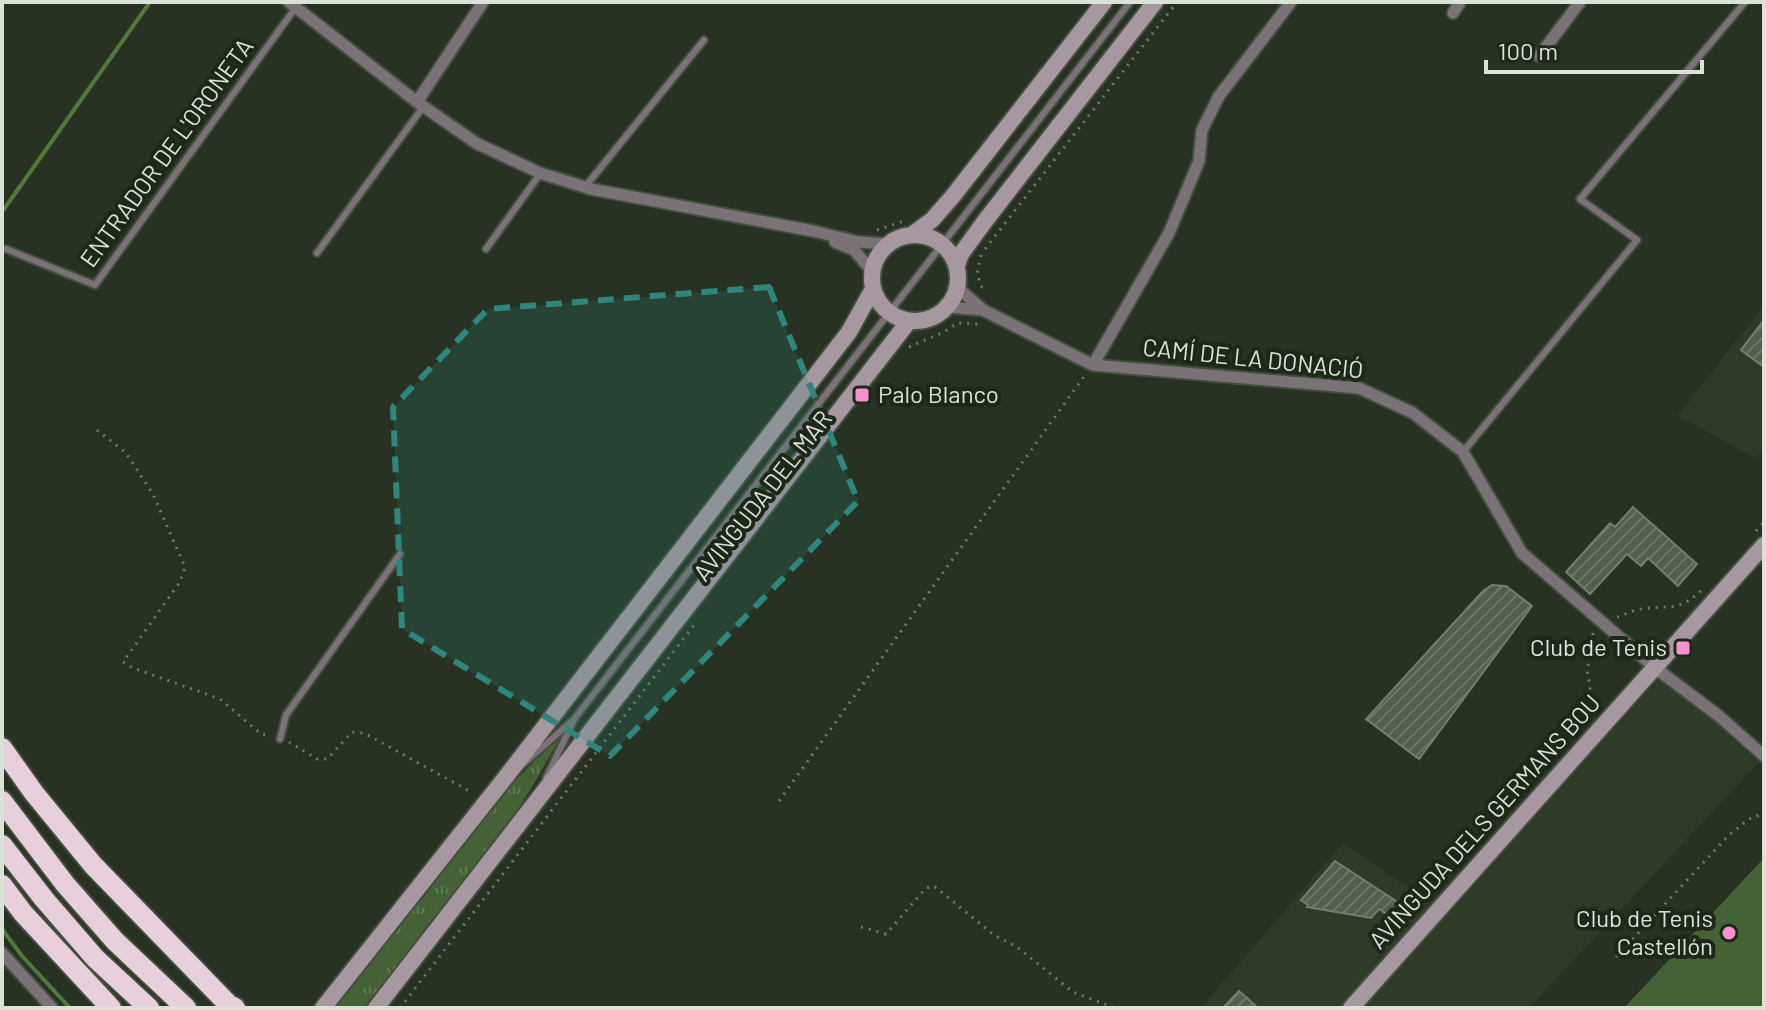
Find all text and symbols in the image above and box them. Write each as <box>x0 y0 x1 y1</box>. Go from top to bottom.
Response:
scale bar <box>1486 24 1702 74</box>
street label: ENTRADOR DE L'ORONETA <box>73 32 258 272</box>
text: 100 m <box>1498 36 1558 65</box>
street label: CAMÍ DE LA DONACIÓ <box>1142 332 1365 383</box>
place label: Palo Blanco <box>878 379 999 408</box>
marker: Palo Blanco <box>853 386 871 404</box>
street label: AVINGUDA DEL MAR <box>686 404 837 586</box>
place label: Club de Tenis <box>1530 632 1667 661</box>
marker: Club de Tenis <box>1674 639 1692 657</box>
street label: AVINGUDA DELS GERMANS BOU <box>1362 688 1606 954</box>
place label: Club de Tenis Castellón <box>1576 903 1713 960</box>
marker: Club de Tenis Castellón <box>1720 924 1738 942</box>

